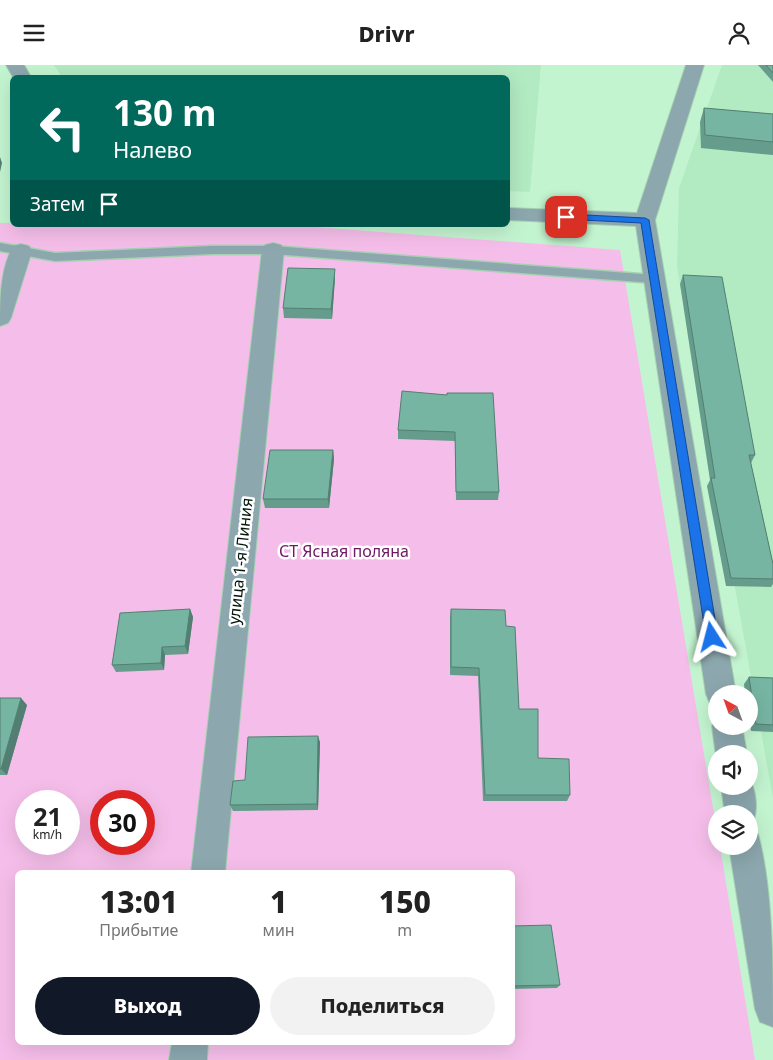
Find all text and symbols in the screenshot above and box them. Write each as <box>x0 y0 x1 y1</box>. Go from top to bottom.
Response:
text: Drivr <box>358 18 415 48</box>
icon: menu <box>20 19 48 47</box>
icon: person <box>725 19 753 47</box>
text: 130 m <box>113 89 216 136</box>
icon: left <box>30 95 95 160</box>
text: Налево <box>113 134 192 164</box>
icon: arrive <box>95 190 123 218</box>
text: Затем <box>30 191 85 217</box>
pin <box>545 196 587 238</box>
icon: arrive <box>552 203 580 231</box>
street label: улица 1-я Линия <box>222 497 258 625</box>
park label: СТ Ясная поляна <box>279 540 409 562</box>
position arrow <box>685 610 737 662</box>
north arrow <box>708 685 758 735</box>
map controls <box>708 685 758 855</box>
button: sound <box>708 745 758 795</box>
speed limit sign: 30 <box>90 790 155 855</box>
text: 21 <box>33 799 62 833</box>
button: layers <box>708 805 758 855</box>
text: km/h <box>33 826 62 843</box>
text: 13:01 <box>100 881 178 922</box>
text: 1 <box>270 881 287 922</box>
text: 150 <box>379 881 431 922</box>
text: Прибытие <box>99 919 178 941</box>
text: мин <box>263 919 295 941</box>
text: m <box>397 919 412 941</box>
button: Выход <box>35 977 260 1035</box>
button: Поделиться <box>270 977 495 1035</box>

